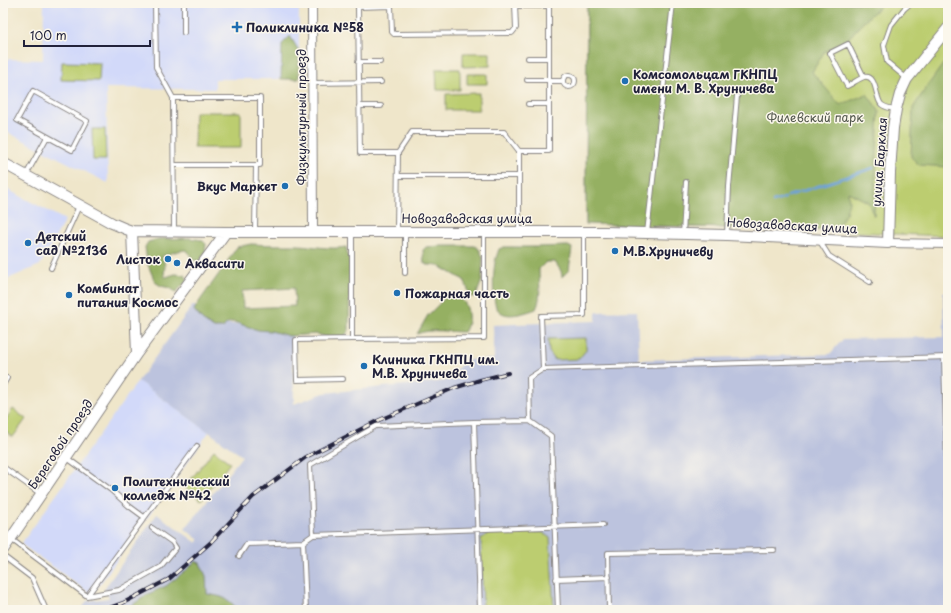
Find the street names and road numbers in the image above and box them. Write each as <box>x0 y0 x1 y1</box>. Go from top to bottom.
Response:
street label: Физкультурный проезд <box>292 49 310 185</box>
street label: улица Барклая <box>867 117 891 207</box>
street label: Новозаводская улица <box>402 209 533 227</box>
street label: Новозаводская улица <box>726 213 858 237</box>
street label: Береговой проезд <box>23 395 97 493</box>

